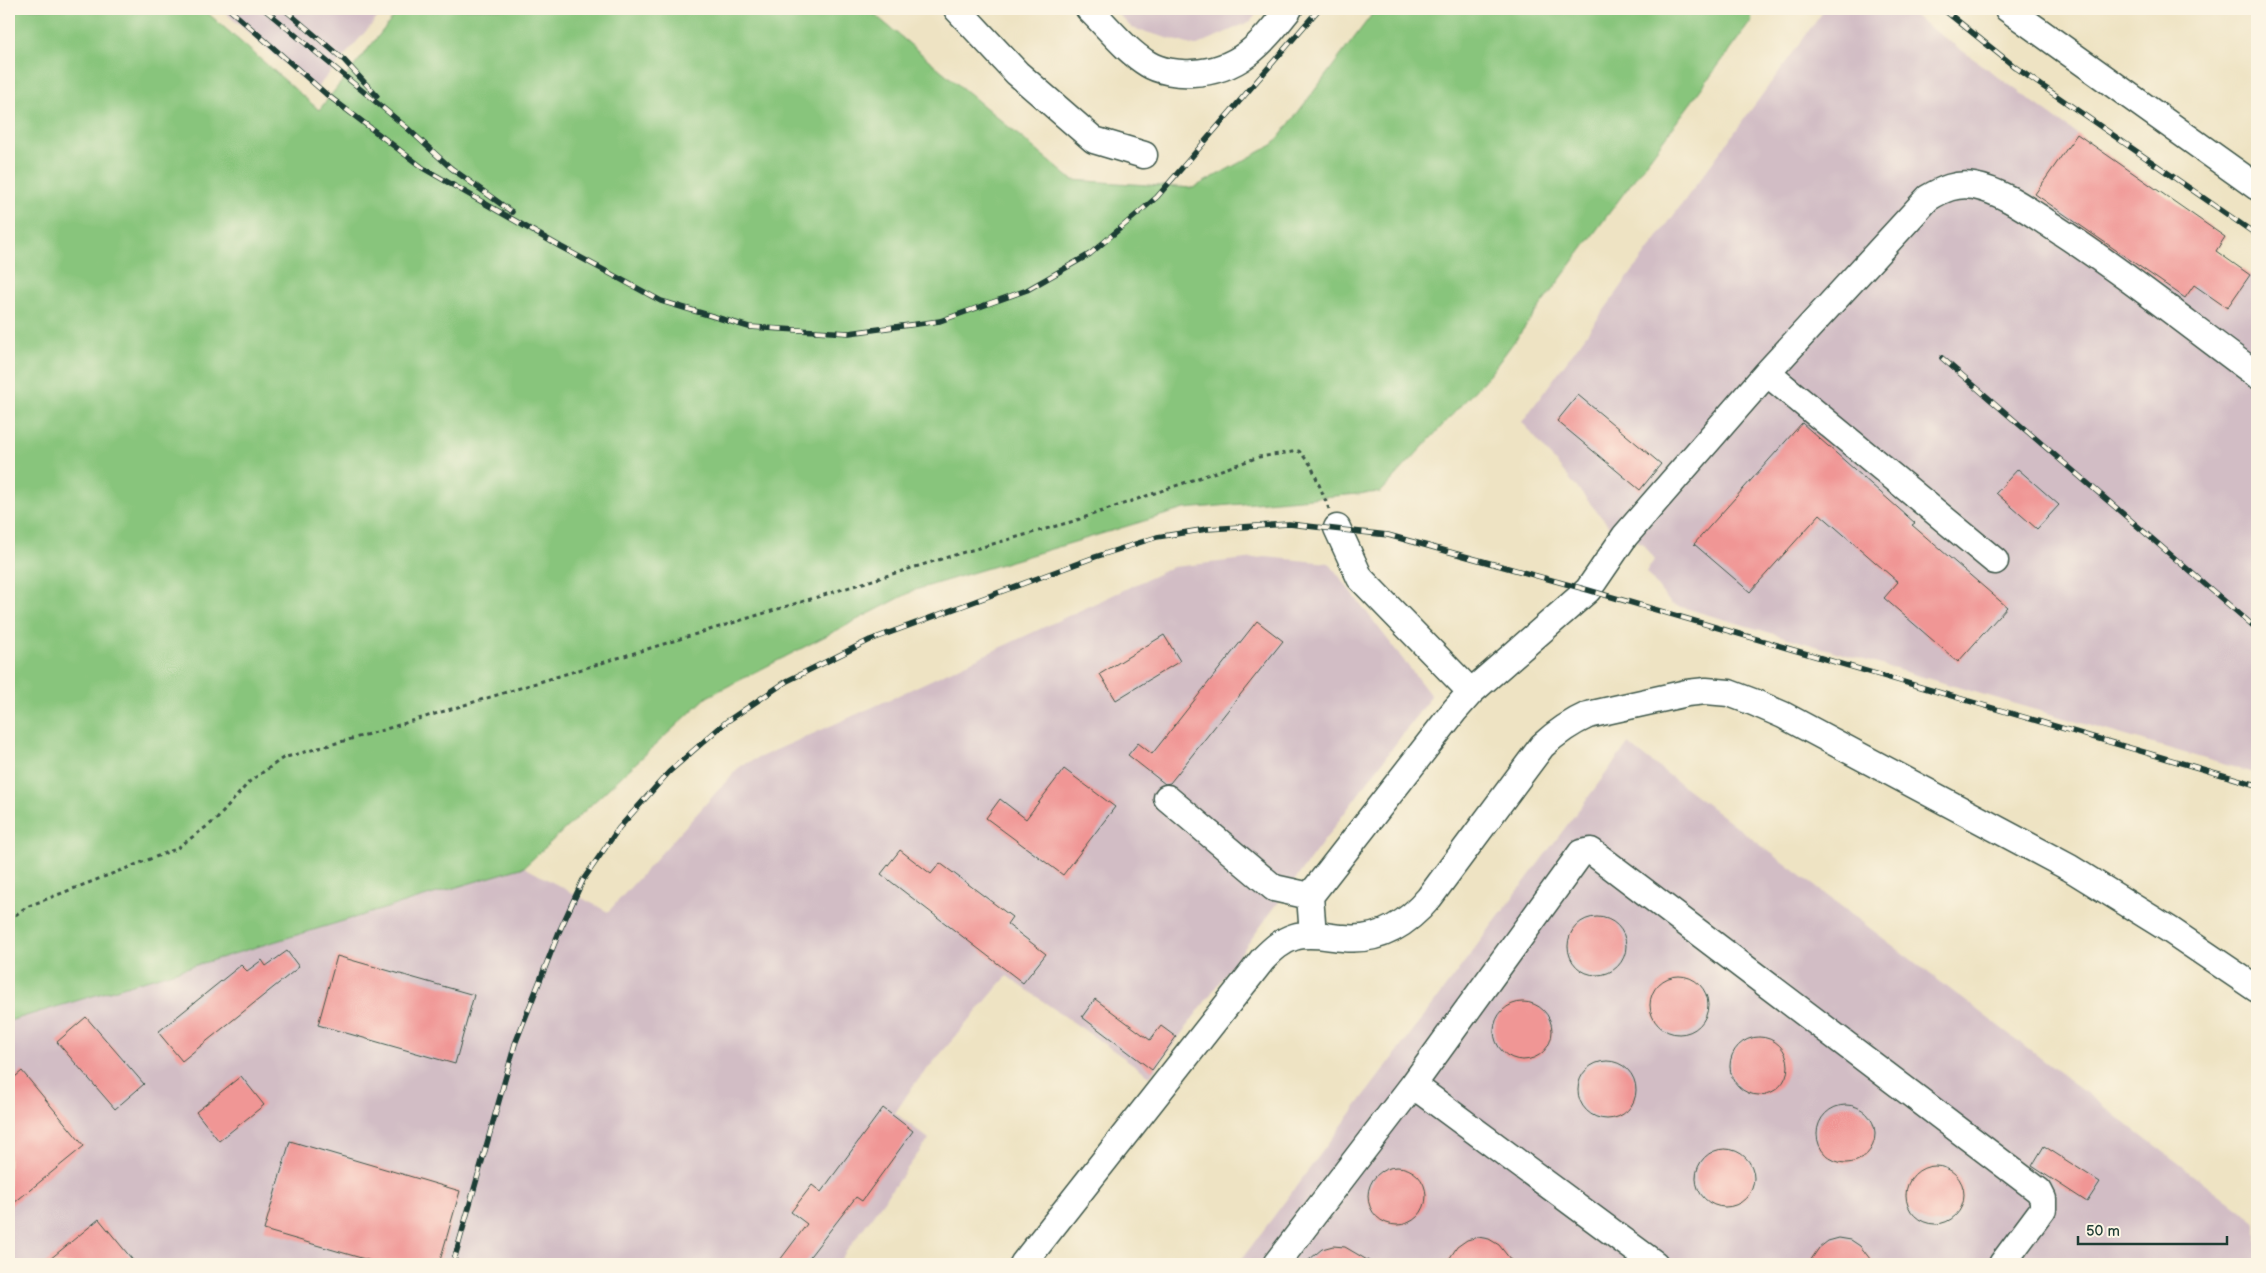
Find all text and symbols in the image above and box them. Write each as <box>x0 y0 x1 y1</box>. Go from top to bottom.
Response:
scale bar <box>2078 1213 2227 1245</box>
text: 50 m <box>2086 1222 2120 1241</box>

